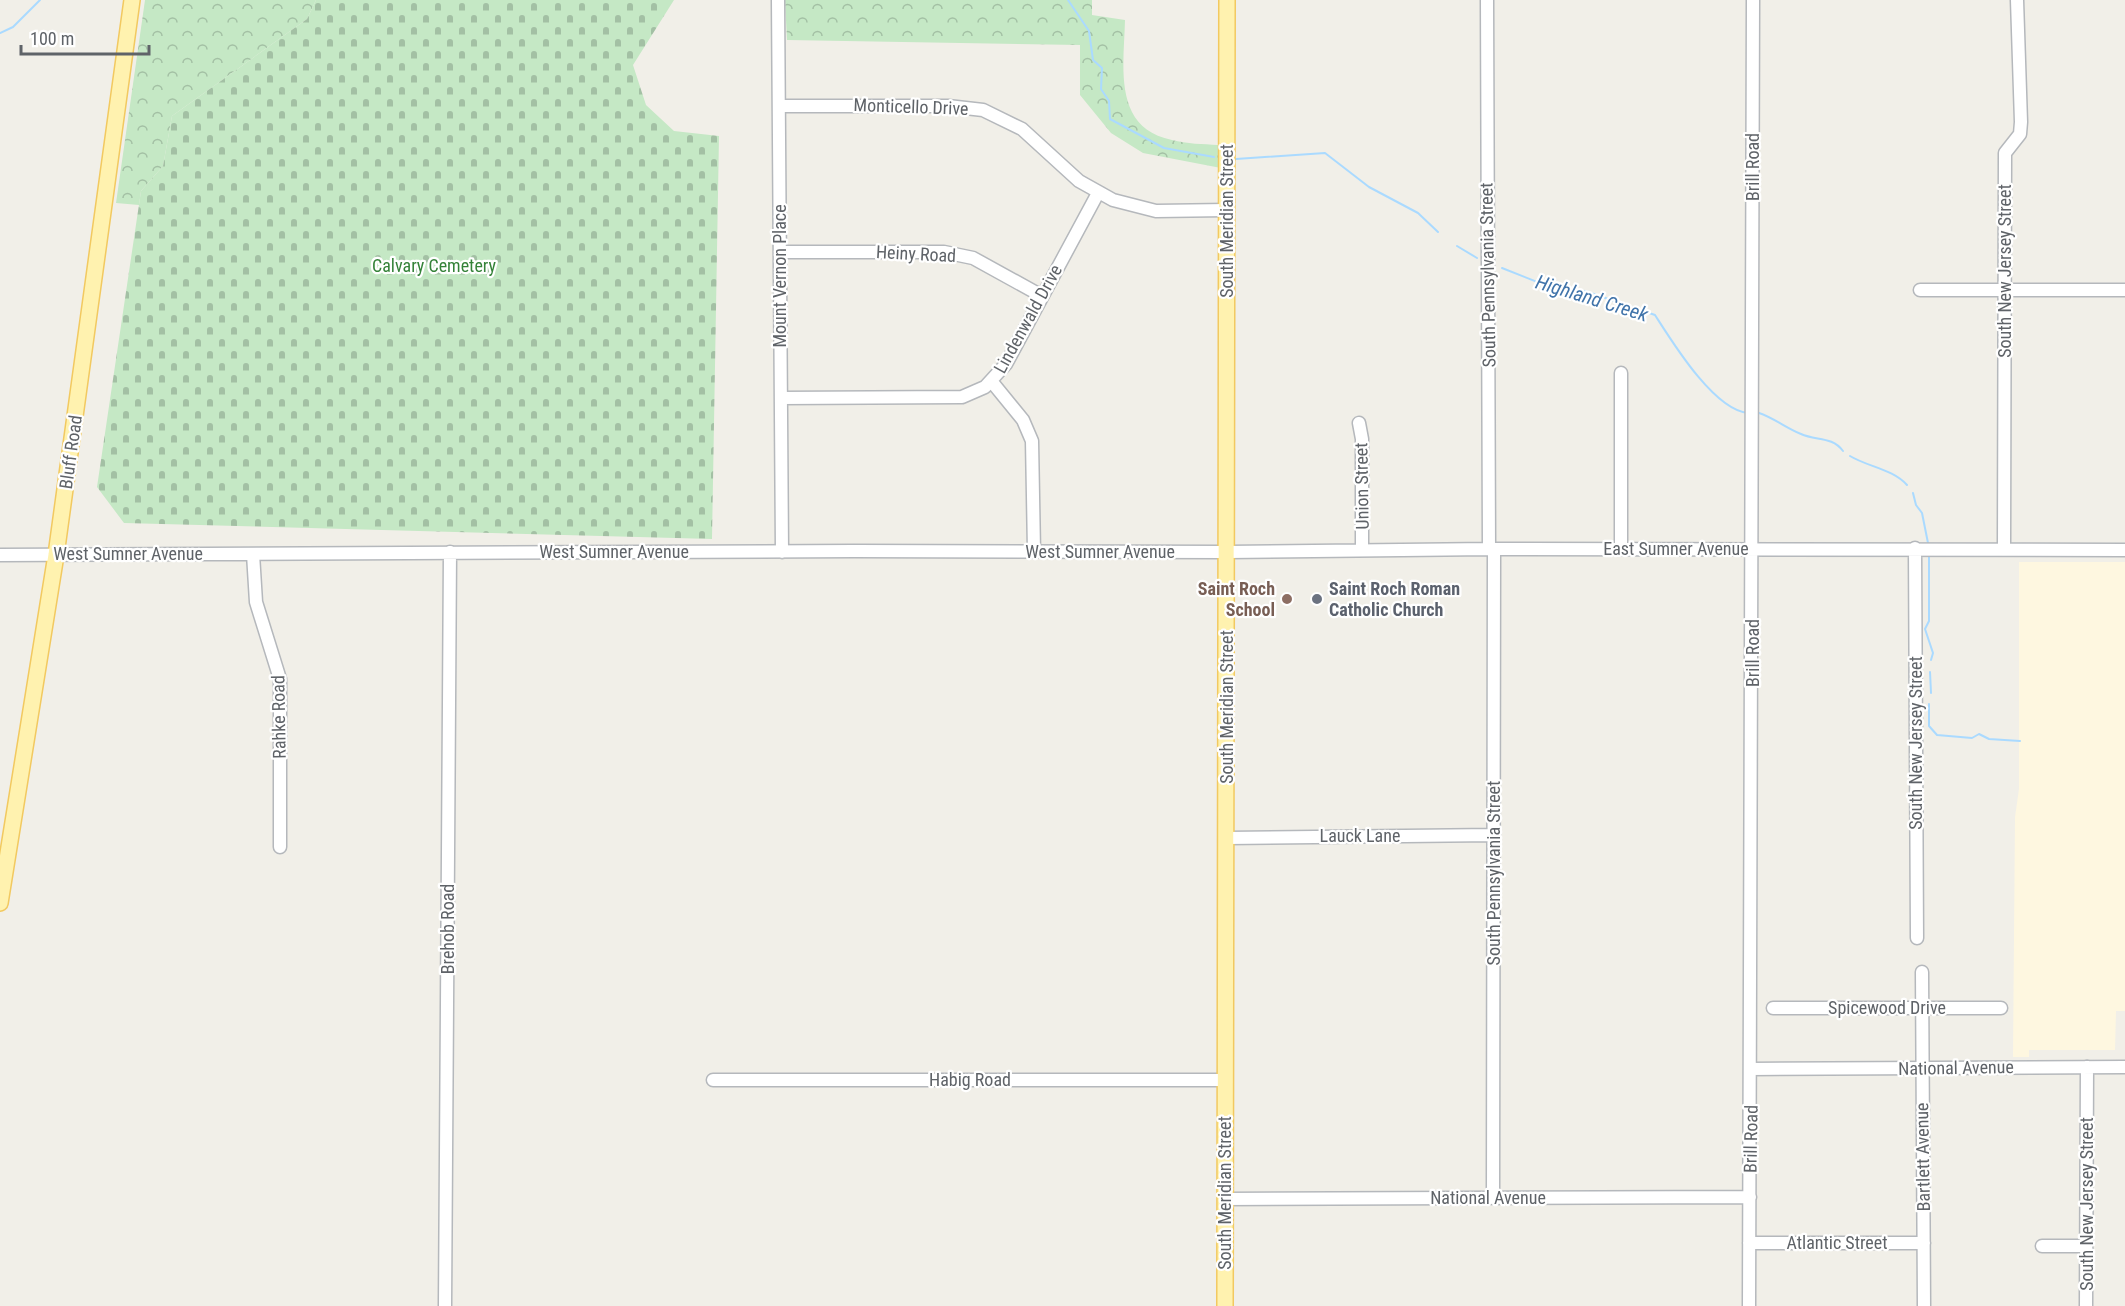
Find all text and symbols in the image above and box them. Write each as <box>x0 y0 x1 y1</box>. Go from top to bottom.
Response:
scale bar <box>21 18 148 56</box>
text: 100 m <box>30 28 74 49</box>
street label: Monticello Drive <box>853 94 969 119</box>
street label: Brill Road <box>1742 133 1763 201</box>
street label: South Meridian Street <box>1216 144 1237 298</box>
street label: South Pennsylvania Street <box>1475 182 1500 368</box>
street label: South New Jersey Street <box>1994 184 2015 358</box>
street label: Mount Vernon Place <box>769 204 790 348</box>
street label: Heiny Road <box>875 241 957 266</box>
park label: Calvary Cemetery <box>372 255 496 276</box>
street label: Lindenwald Drive <box>989 261 1066 377</box>
water label: Highland Creek <box>1533 270 1652 327</box>
street label: Bluff Road <box>55 414 86 490</box>
street label: Union Street <box>1350 442 1373 530</box>
street label: East Sumner Avenue <box>1603 538 1749 559</box>
street label: West Sumner Avenue <box>539 541 689 562</box>
street label: West Sumner Avenue <box>1025 541 1175 562</box>
street label: West Sumner Avenue <box>53 543 203 564</box>
place label: Saint Roch School <box>1198 578 1275 620</box>
place label: Saint Roch Roman Catholic Church <box>1329 578 1460 620</box>
marker: Saint Roch School <box>1280 592 1294 606</box>
marker: Saint Roch Roman Catholic Church <box>1310 592 1324 606</box>
street label: Brill Road <box>1742 619 1763 687</box>
street label: South Meridian Street <box>1216 630 1237 784</box>
street label: South New Jersey Street <box>1905 656 1926 830</box>
street label: Rahke Road <box>267 675 290 759</box>
street label: South Pennsylvania Street <box>1483 781 1504 965</box>
street label: Lauck Lane <box>1320 825 1400 846</box>
street label: Brehob Road <box>437 884 458 974</box>
street label: Spicewood Drive <box>1828 997 1946 1018</box>
street label: National Avenue <box>1898 1056 2014 1079</box>
street label: Habig Road <box>929 1069 1011 1090</box>
street label: Bartlett Avenue <box>1911 1102 1934 1212</box>
street label: Brill Road <box>1739 1105 1762 1173</box>
street label: South Meridian Street <box>1214 1116 1235 1270</box>
street label: South New Jersey Street <box>2076 1117 2097 1291</box>
street label: National Avenue <box>1430 1187 1546 1208</box>
street label: Atlantic Street <box>1786 1232 1888 1253</box>

